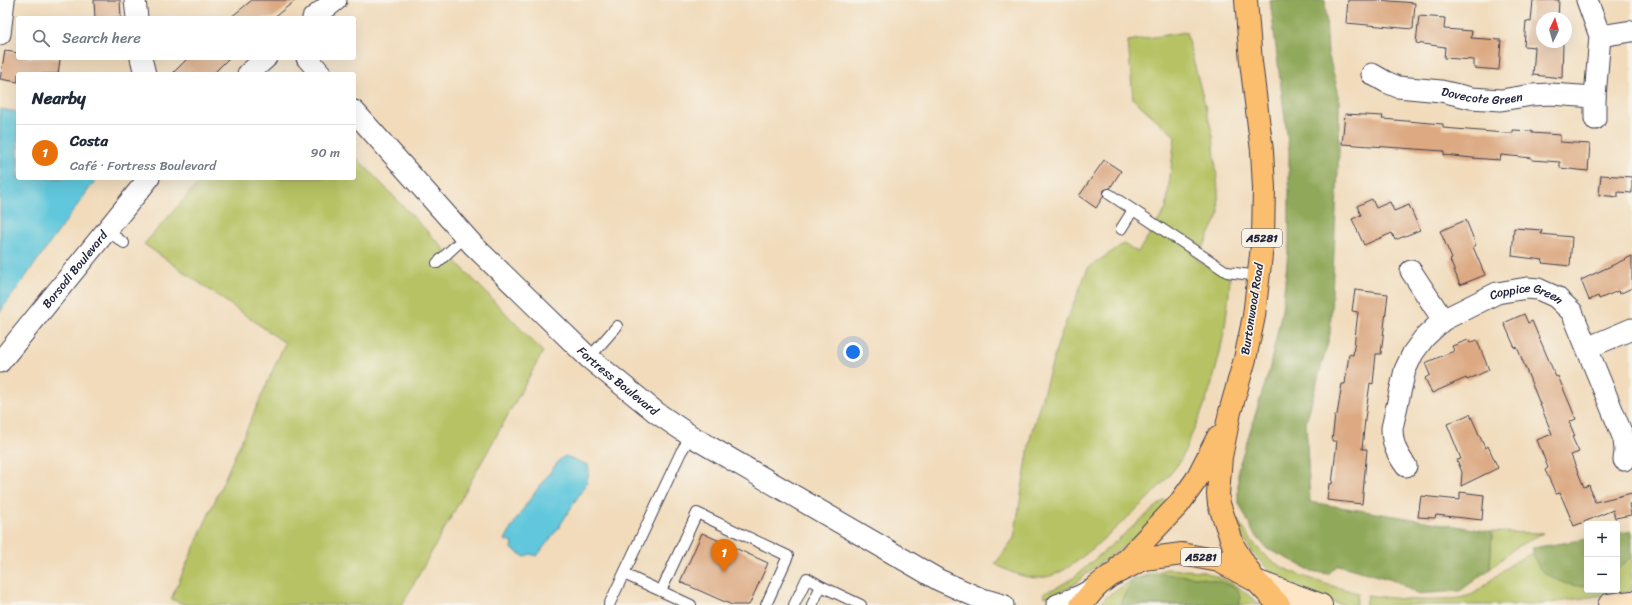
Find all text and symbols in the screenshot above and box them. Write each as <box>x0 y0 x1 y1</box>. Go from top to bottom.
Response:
north arrow <box>1536 12 1572 48</box>
search box <box>16 16 356 60</box>
text: Search here <box>62 25 141 51</box>
icon: search <box>30 27 52 49</box>
street label: Dovecote Green <box>1439 80 1525 111</box>
text: Nearby <box>32 83 86 113</box>
text: Costa <box>70 128 108 154</box>
text: 1 <box>42 141 48 164</box>
text: 90 m <box>310 141 340 164</box>
text: Café · Fortress Boulevard <box>70 154 216 177</box>
street label: Borsodi Boulevard <box>36 224 114 313</box>
road number: A5281 <box>1242 229 1282 247</box>
street label: Burtonwood Road <box>1234 261 1270 356</box>
street label: Coppice Green <box>1485 277 1569 310</box>
street label: Fortress Boulevard <box>572 341 664 422</box>
your location <box>843 342 863 362</box>
map controls <box>1584 521 1620 593</box>
button: + <box>1584 521 1620 557</box>
pin: 1 <box>711 539 737 572</box>
road number: A5281 <box>1181 548 1221 566</box>
button: − <box>1584 557 1620 593</box>

